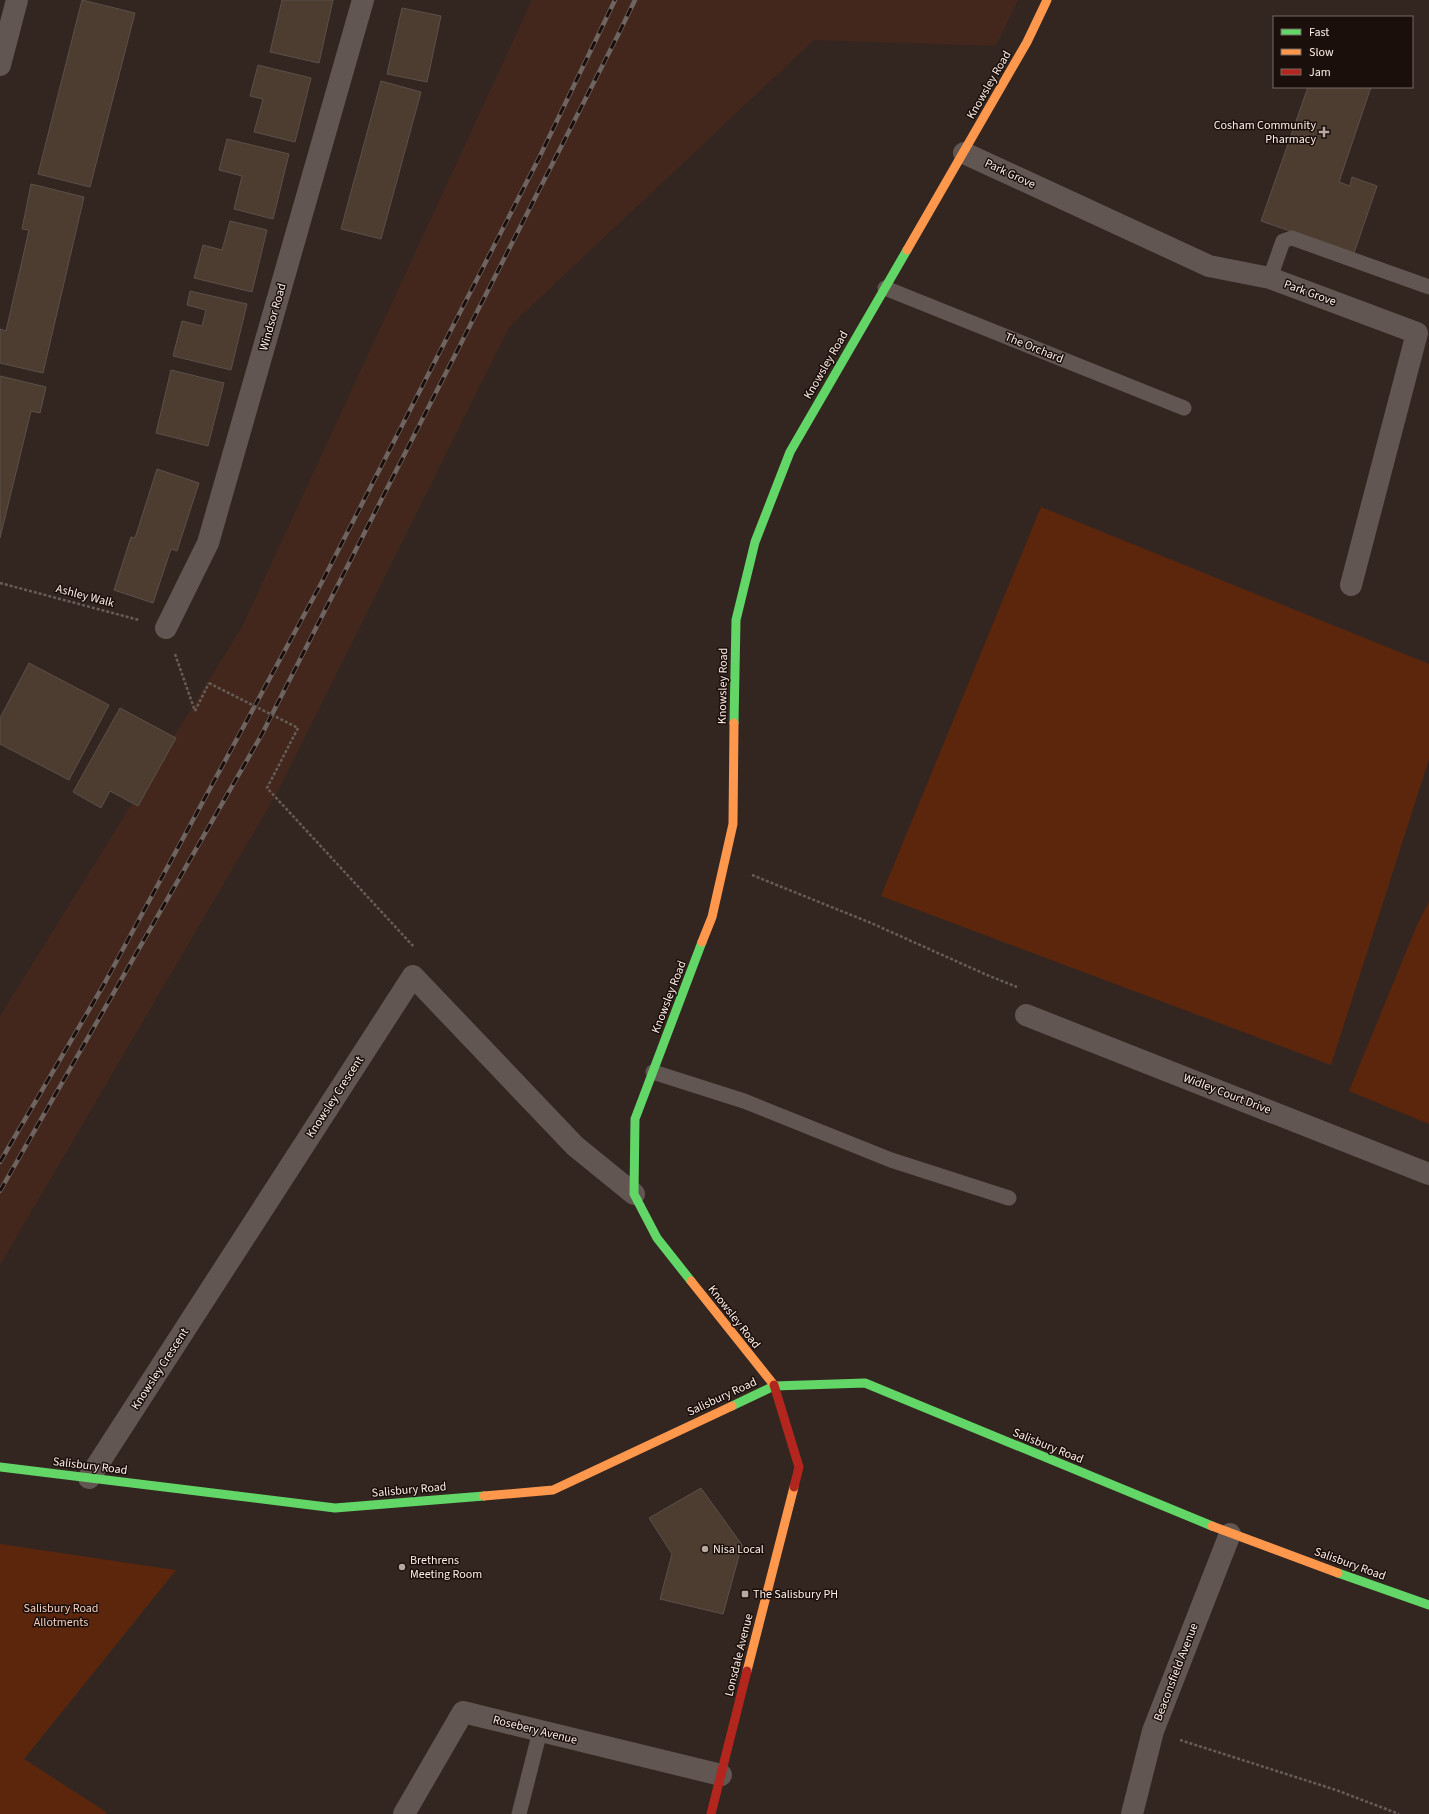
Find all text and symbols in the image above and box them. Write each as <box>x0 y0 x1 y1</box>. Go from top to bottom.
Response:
legend <box>1273 16 1413 88</box>
text: Fast <box>1309 24 1329 41</box>
text: Slow <box>1309 44 1334 61</box>
street label: Knowsley Road <box>963 48 1015 122</box>
text: Jam <box>1309 64 1331 81</box>
place label: Cosham Community Pharmacy <box>1214 117 1316 148</box>
marker: Cosham Community Pharmacy <box>1319 127 1329 137</box>
street label: Park Grove <box>982 155 1038 193</box>
street label: Park Grove <box>1282 276 1338 310</box>
street label: Windsor Road <box>255 281 291 353</box>
street label: Knowsley Road <box>800 328 852 402</box>
street label: The Orchard <box>1002 328 1066 368</box>
street label: Ashley Walk <box>54 580 116 612</box>
street label: Knowsley Road <box>714 648 732 724</box>
street label: Knowsley Road <box>647 958 691 1036</box>
street label: Knowsley Crescent <box>302 1053 368 1141</box>
street label: Widley Court Drive <box>1181 1069 1273 1119</box>
street label: Knowsley Road <box>704 1282 764 1352</box>
street label: Knowsley Crescent <box>127 1325 193 1413</box>
street label: Salisbury Road <box>684 1373 760 1421</box>
street label: Salisbury Road <box>1010 1424 1086 1468</box>
street label: Salisbury Road <box>52 1453 128 1479</box>
street label: Salisbury Road <box>371 1478 447 1502</box>
place label: Nisa Local <box>713 1541 764 1558</box>
street label: Salisbury Road <box>1312 1543 1388 1585</box>
marker: Nisa Local <box>700 1544 710 1554</box>
place label: Brethrens Meeting Room <box>410 1552 482 1583</box>
marker: Brethrens Meeting Room <box>397 1562 407 1572</box>
place label: The Salisbury PH <box>753 1586 838 1603</box>
marker: The Salisbury PH <box>740 1589 750 1599</box>
park label: Salisbury Road Allotments <box>24 1600 98 1631</box>
street label: Lonsdale Avenue <box>720 1612 758 1698</box>
street label: Beaconsfield Avenue <box>1149 1620 1203 1723</box>
street label: Rosebery Avenue <box>491 1711 579 1749</box>

